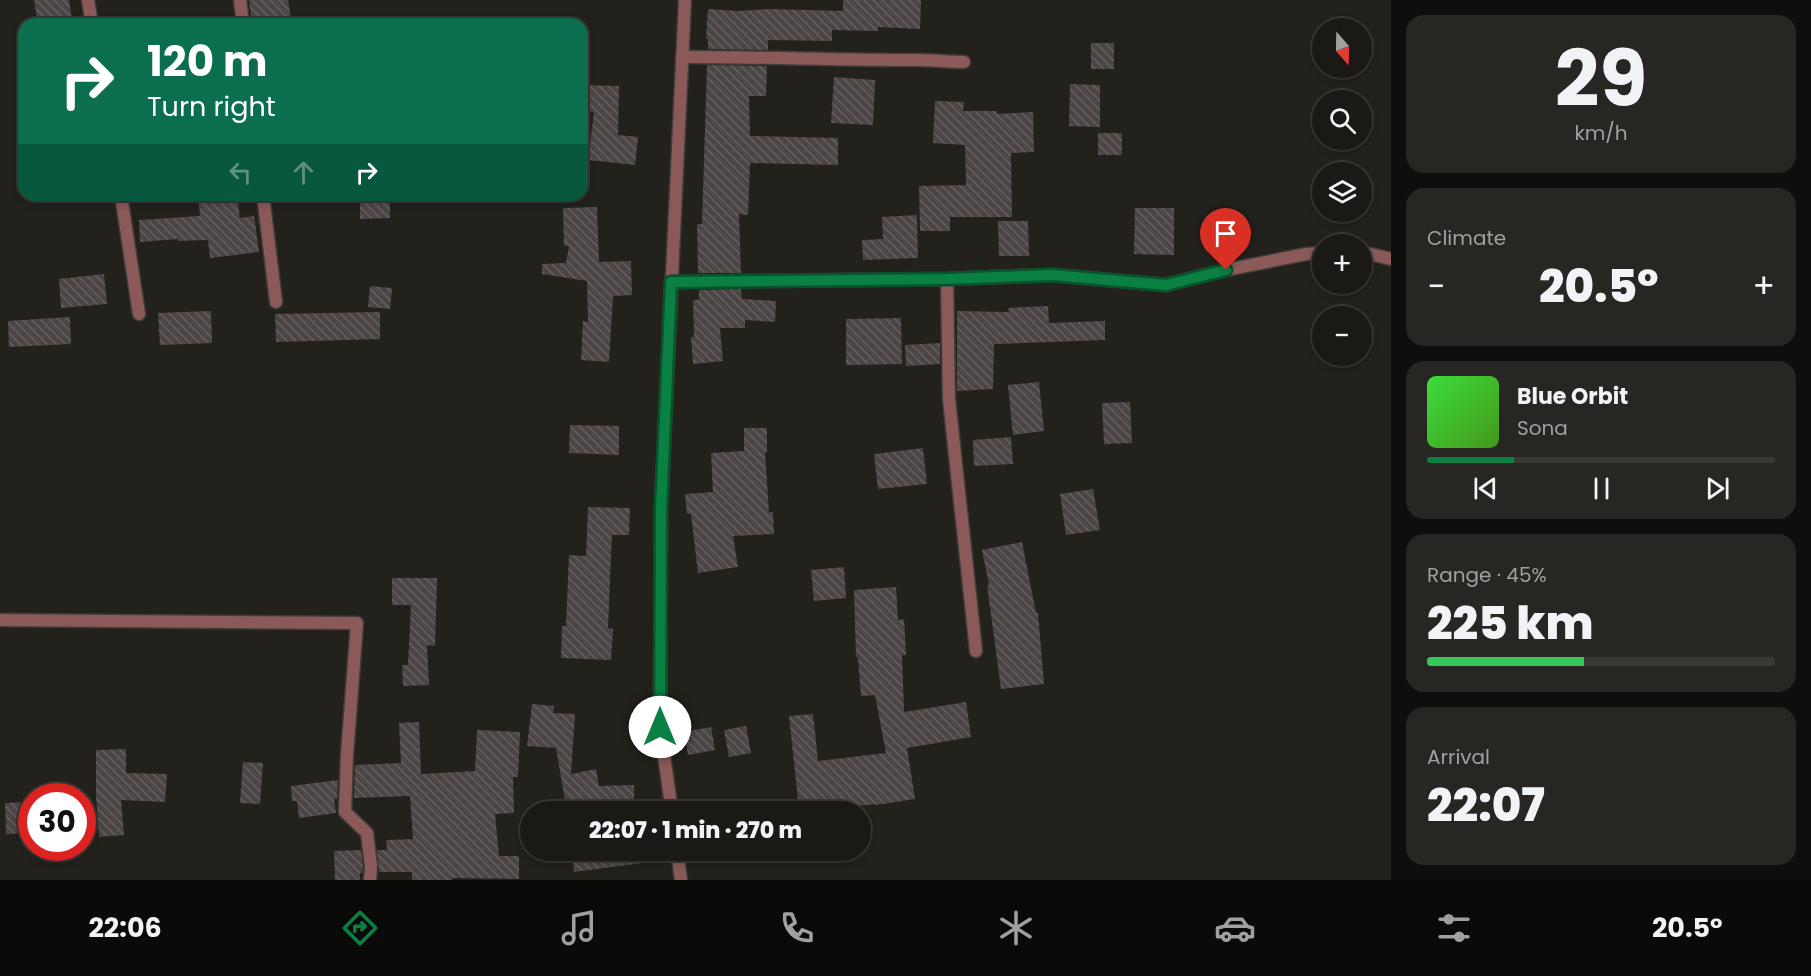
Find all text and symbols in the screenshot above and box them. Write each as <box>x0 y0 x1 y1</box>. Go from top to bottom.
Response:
north arrow <box>1312 18 1372 78</box>
map controls <box>1312 18 1372 366</box>
text: 29 <box>1555 24 1647 133</box>
text: 120 m <box>147 32 268 91</box>
icon: right <box>48 42 126 120</box>
text: Turn right <box>147 88 276 125</box>
button: search <box>1312 90 1372 150</box>
text: km/h <box>1574 119 1628 147</box>
icon: left <box>224 156 257 189</box>
icon: ahead <box>287 156 320 189</box>
icon: right <box>350 156 383 189</box>
button: layers <box>1312 162 1372 222</box>
pin <box>1200 208 1251 270</box>
icon: arrive <box>1209 217 1242 250</box>
text: Climate <box>1427 224 1506 252</box>
button: + <box>1312 234 1372 294</box>
text: 20.5° <box>1539 255 1659 318</box>
text: − <box>1427 263 1445 310</box>
text: + <box>1752 263 1775 310</box>
button: − <box>1312 306 1372 366</box>
text: Blue Orbit <box>1517 381 1628 412</box>
text: Sona <box>1517 414 1568 442</box>
icon: previous <box>1469 472 1502 505</box>
icon: pause <box>1585 472 1618 505</box>
icon: next <box>1701 472 1734 505</box>
text: Range · 45% <box>1427 561 1547 589</box>
text: 225 km <box>1427 592 1593 655</box>
position arrow <box>628 695 692 759</box>
text: Arrival <box>1427 743 1490 771</box>
text: 22:07 <box>1427 774 1545 837</box>
speed limit sign: 30 <box>18 783 96 861</box>
text: 22:07 · 1 min · 270 m <box>589 815 802 846</box>
icon: directions <box>339 907 381 949</box>
icon: music <box>558 907 600 949</box>
icon: phone <box>776 907 818 949</box>
icon: climate <box>995 907 1037 949</box>
icon: car <box>1214 907 1256 949</box>
icon: filters <box>1433 907 1475 949</box>
text: 22:06 <box>88 909 162 946</box>
text: 20.5° <box>1652 909 1723 946</box>

